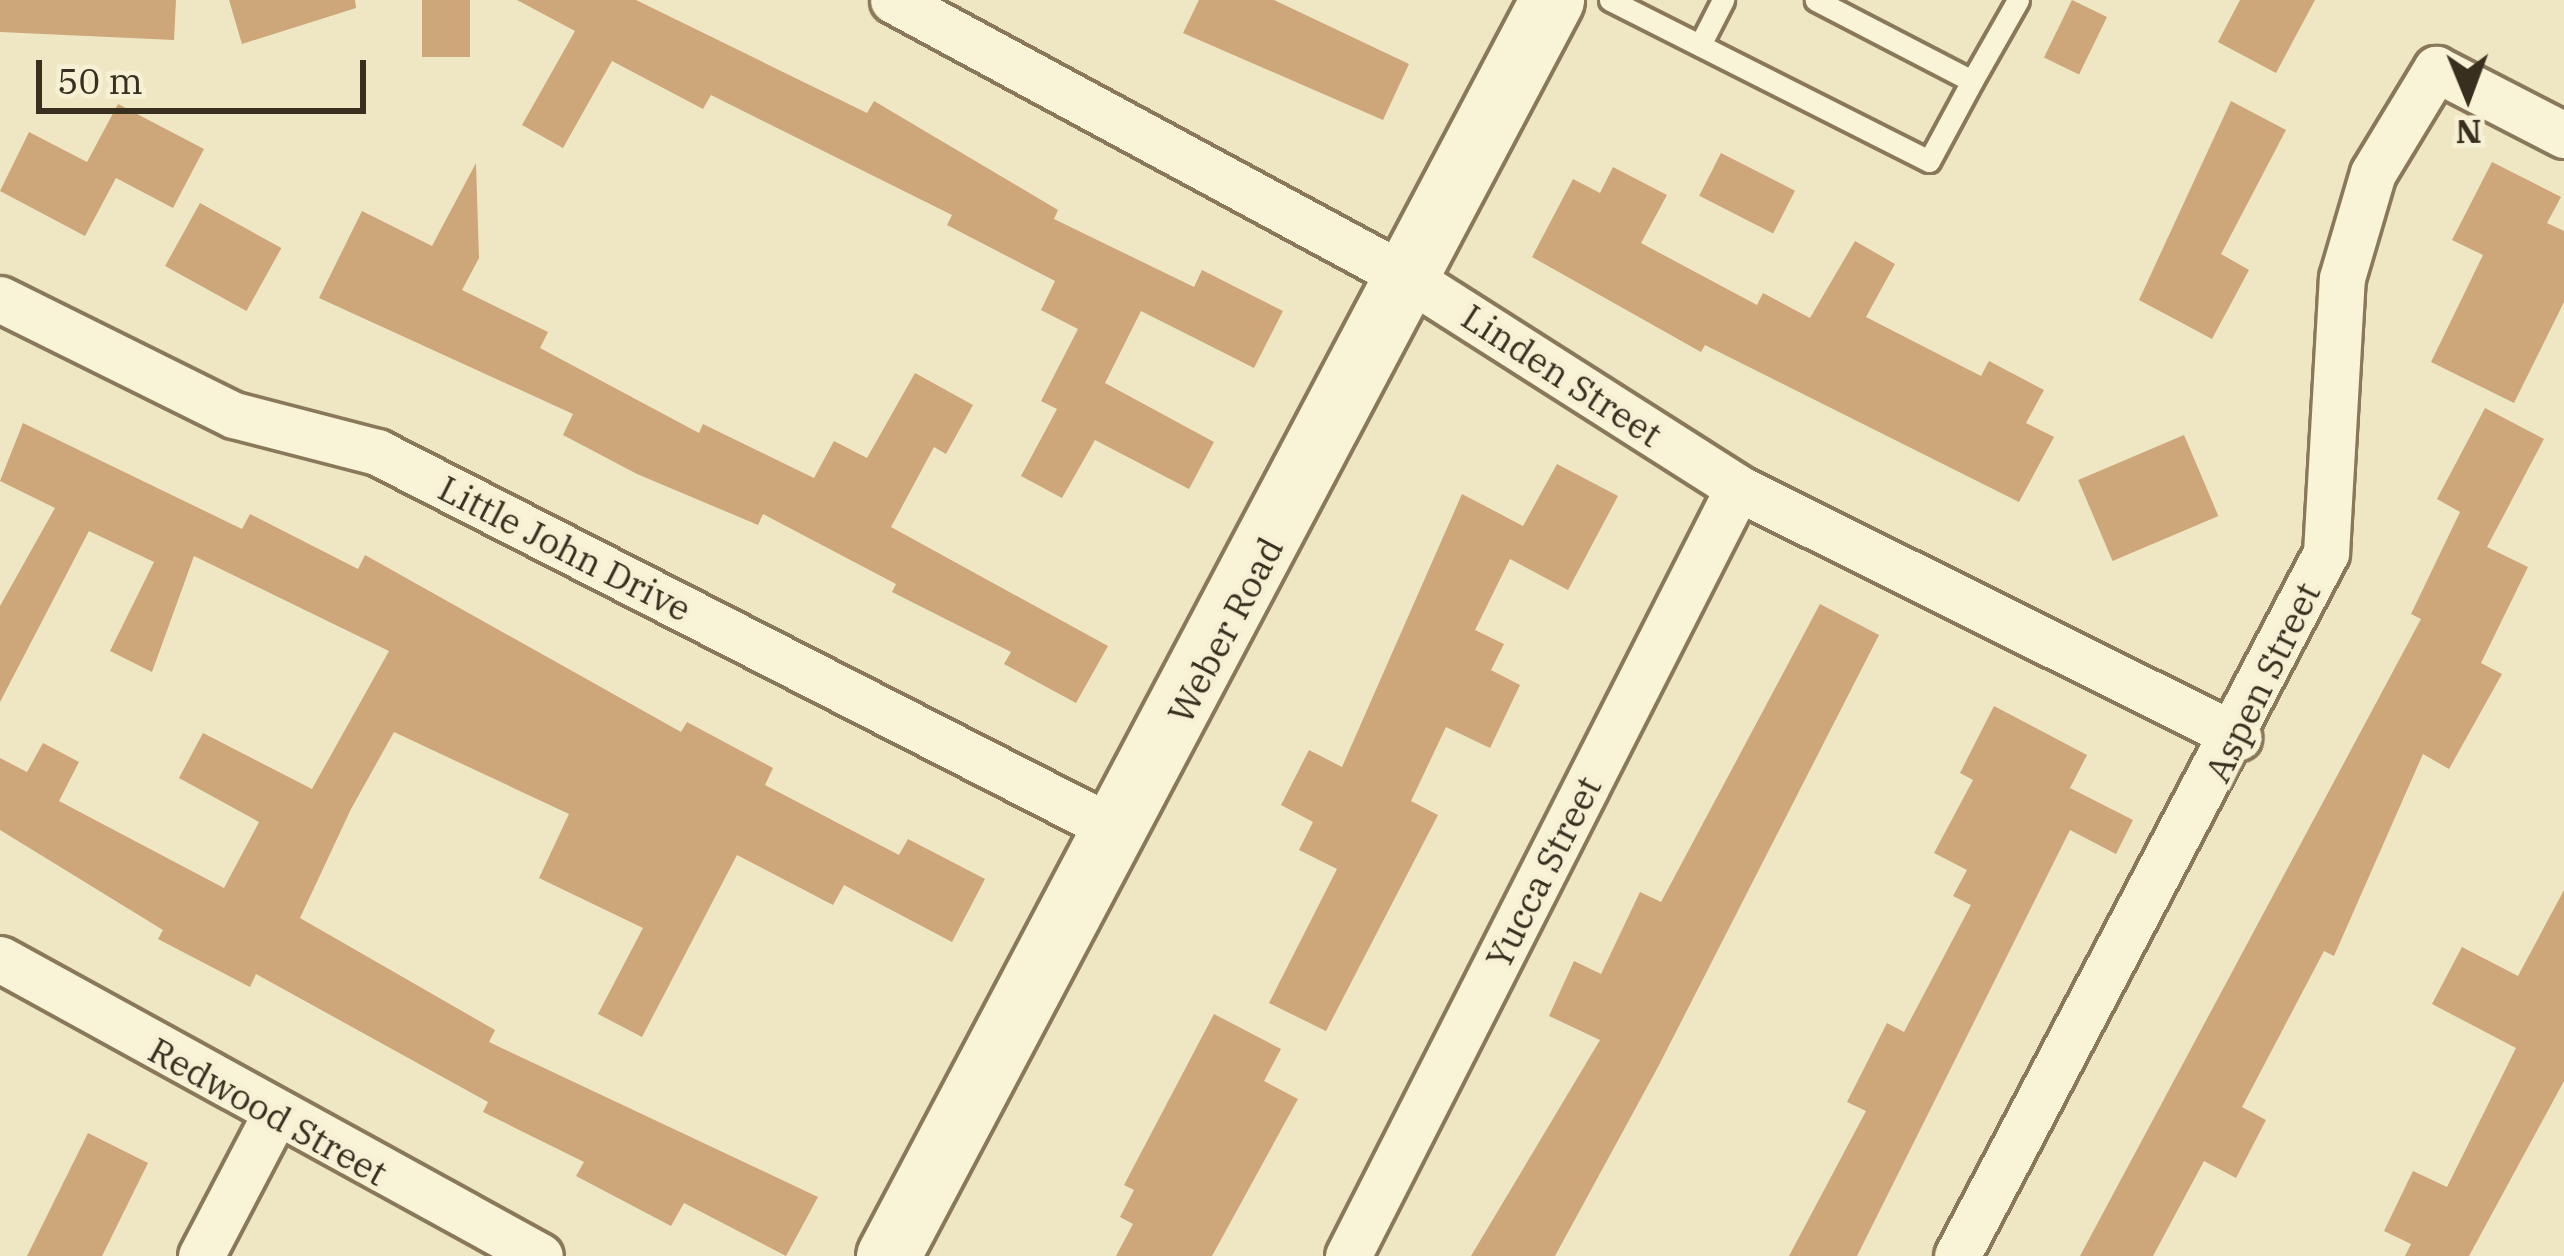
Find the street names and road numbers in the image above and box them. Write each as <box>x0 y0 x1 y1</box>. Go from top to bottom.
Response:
street label: Linden Street <box>1454 294 1670 456</box>
street label: Little John Drive <box>432 466 698 630</box>
street label: Weber Road <box>1158 530 1292 730</box>
street label: Aspen Street <box>2195 575 2329 789</box>
street label: Yucca Street <box>1476 769 1610 975</box>
street label: Redwood Street <box>141 1028 395 1194</box>

